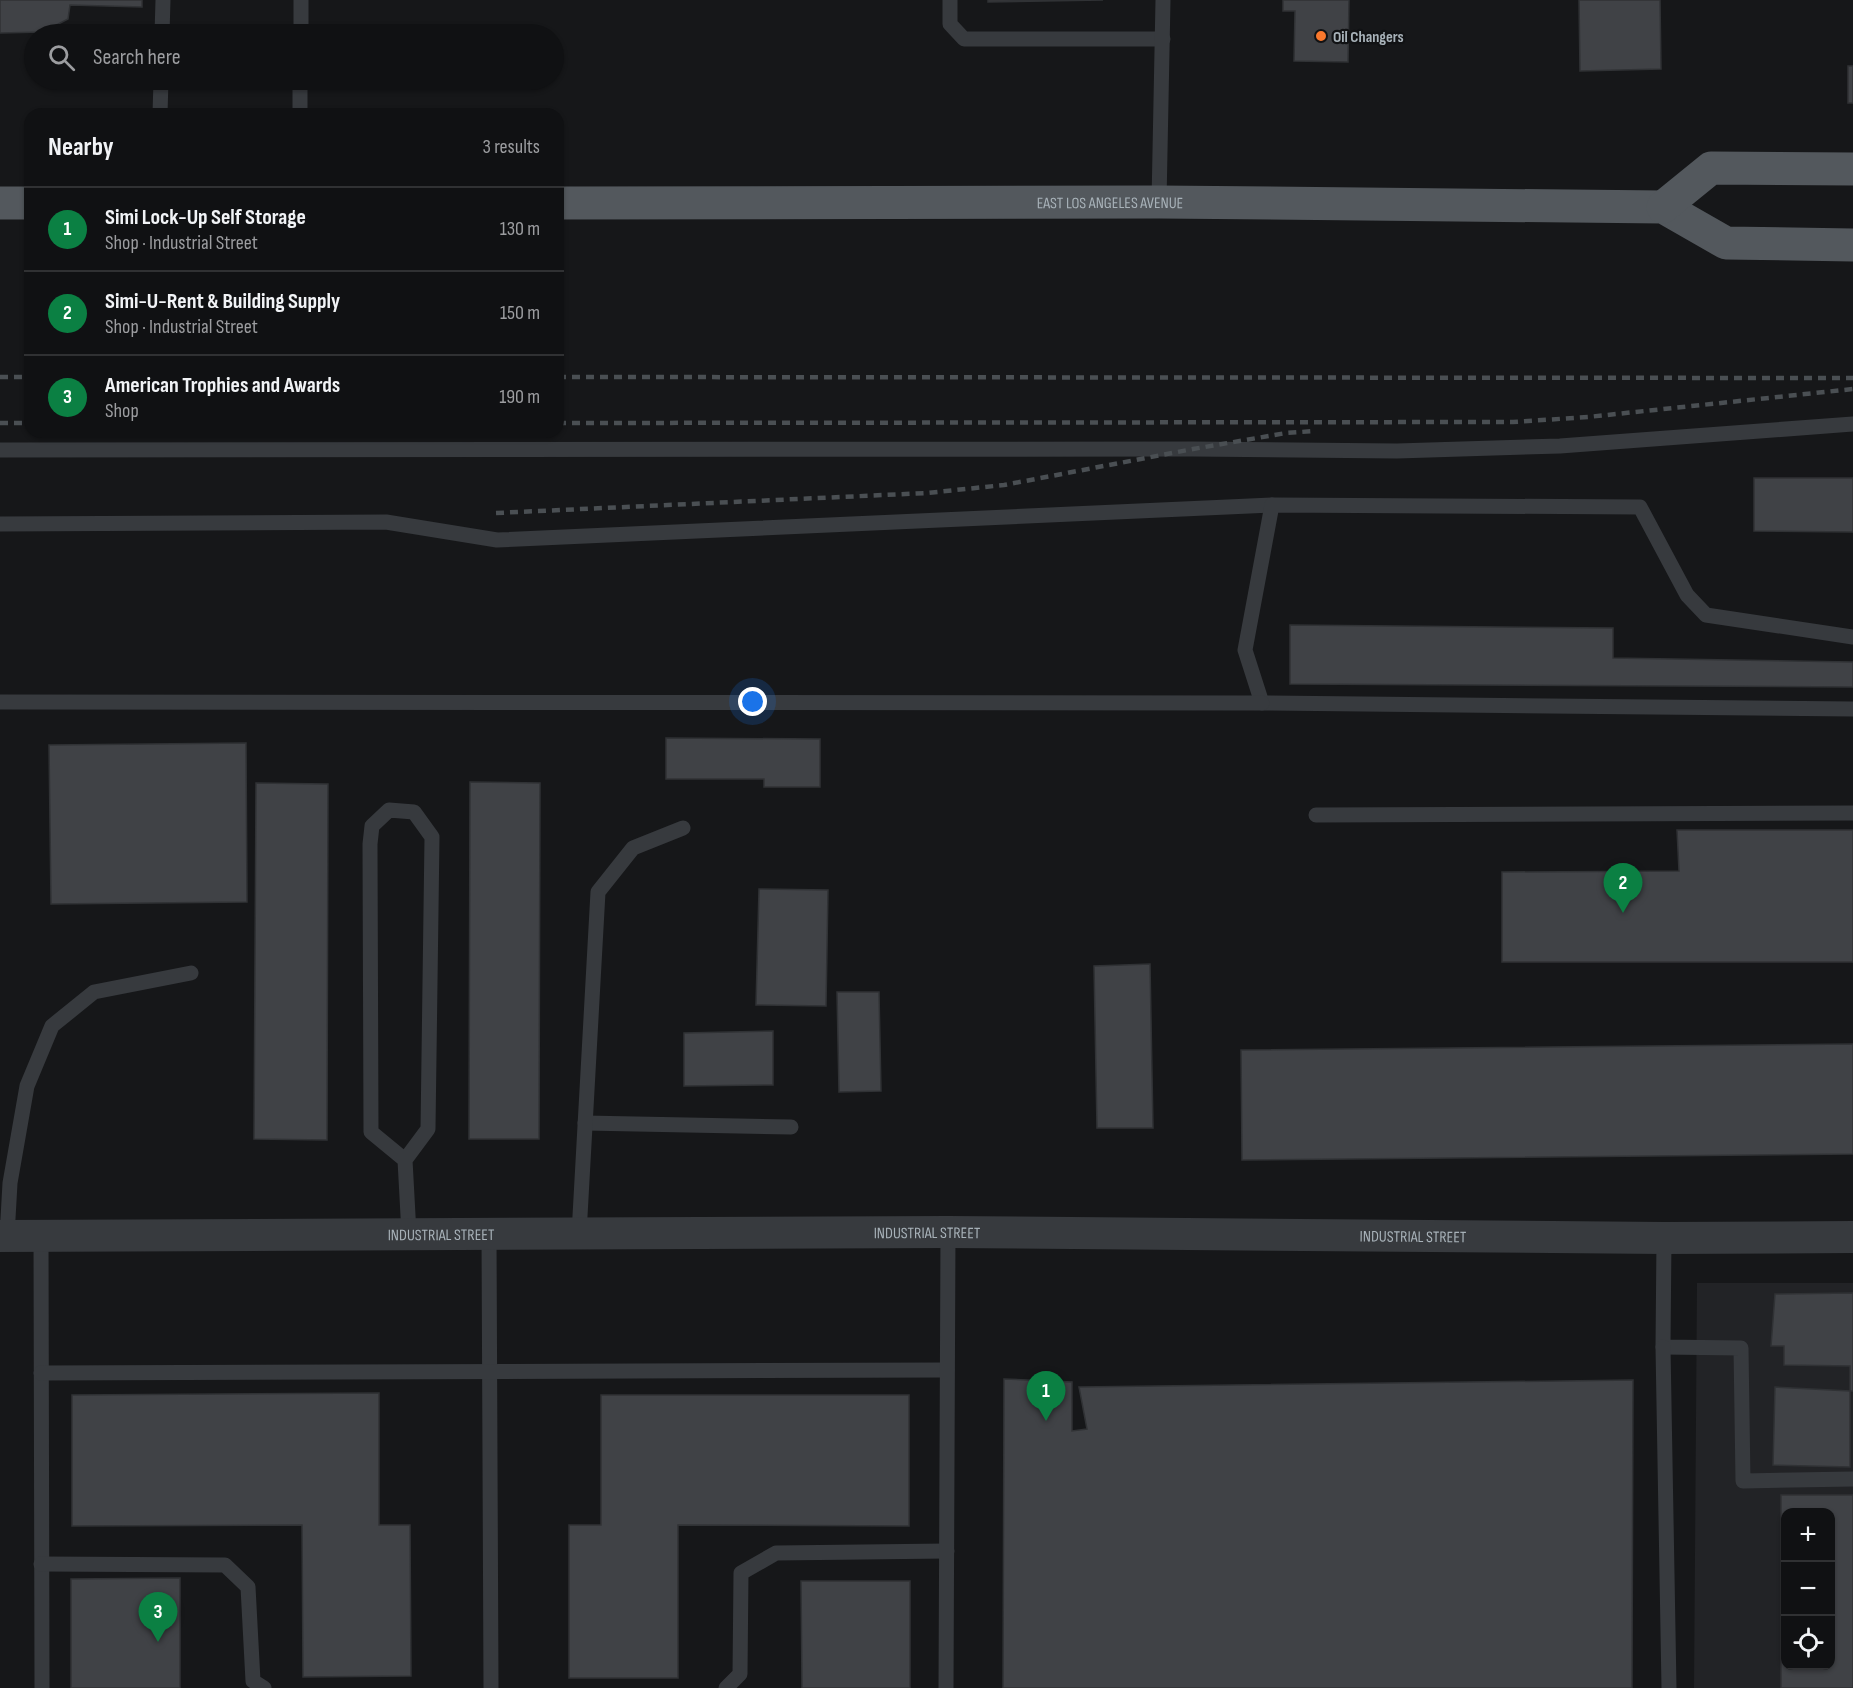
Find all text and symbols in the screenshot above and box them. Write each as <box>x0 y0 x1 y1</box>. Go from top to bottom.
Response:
search box <box>24 24 564 90</box>
place label: Oil Changers <box>1333 28 1404 47</box>
marker: Oil Changers <box>1314 29 1328 43</box>
icon: search <box>45 41 78 74</box>
text: Search here <box>93 44 180 71</box>
text: Nearby <box>48 132 114 163</box>
text: 3 results <box>483 135 540 159</box>
street label: EAST LOS ANGELES AVENUE <box>1037 194 1183 213</box>
text: Simi Lock-Up Self Storage <box>105 204 306 231</box>
text: 1 <box>64 217 71 241</box>
text: 130 m <box>500 217 540 241</box>
text: Shop · Industrial Street <box>105 231 258 255</box>
text: Simi-U-Rent & Building Supply <box>105 288 340 315</box>
text: 2 <box>63 301 72 325</box>
text: 150 m <box>500 301 540 325</box>
text: Shop · Industrial Street <box>105 315 258 339</box>
text: American Trophies and Awards <box>105 372 340 399</box>
text: 3 <box>63 385 72 409</box>
text: 190 m <box>499 385 540 409</box>
text: Shop <box>105 399 139 423</box>
your location <box>738 687 767 716</box>
pin: 2 <box>1604 864 1642 913</box>
street label: INDUSTRIAL STREET <box>874 1224 981 1243</box>
street label: INDUSTRIAL STREET <box>388 1226 495 1245</box>
street label: INDUSTRIAL STREET <box>1360 1227 1467 1247</box>
pin: 1 <box>1026 1372 1066 1421</box>
map controls <box>1781 1508 1835 1670</box>
button: + <box>1781 1508 1835 1562</box>
button: − <box>1781 1562 1835 1616</box>
pin: 3 <box>138 1592 178 1642</box>
button: locate <box>1781 1616 1835 1670</box>

